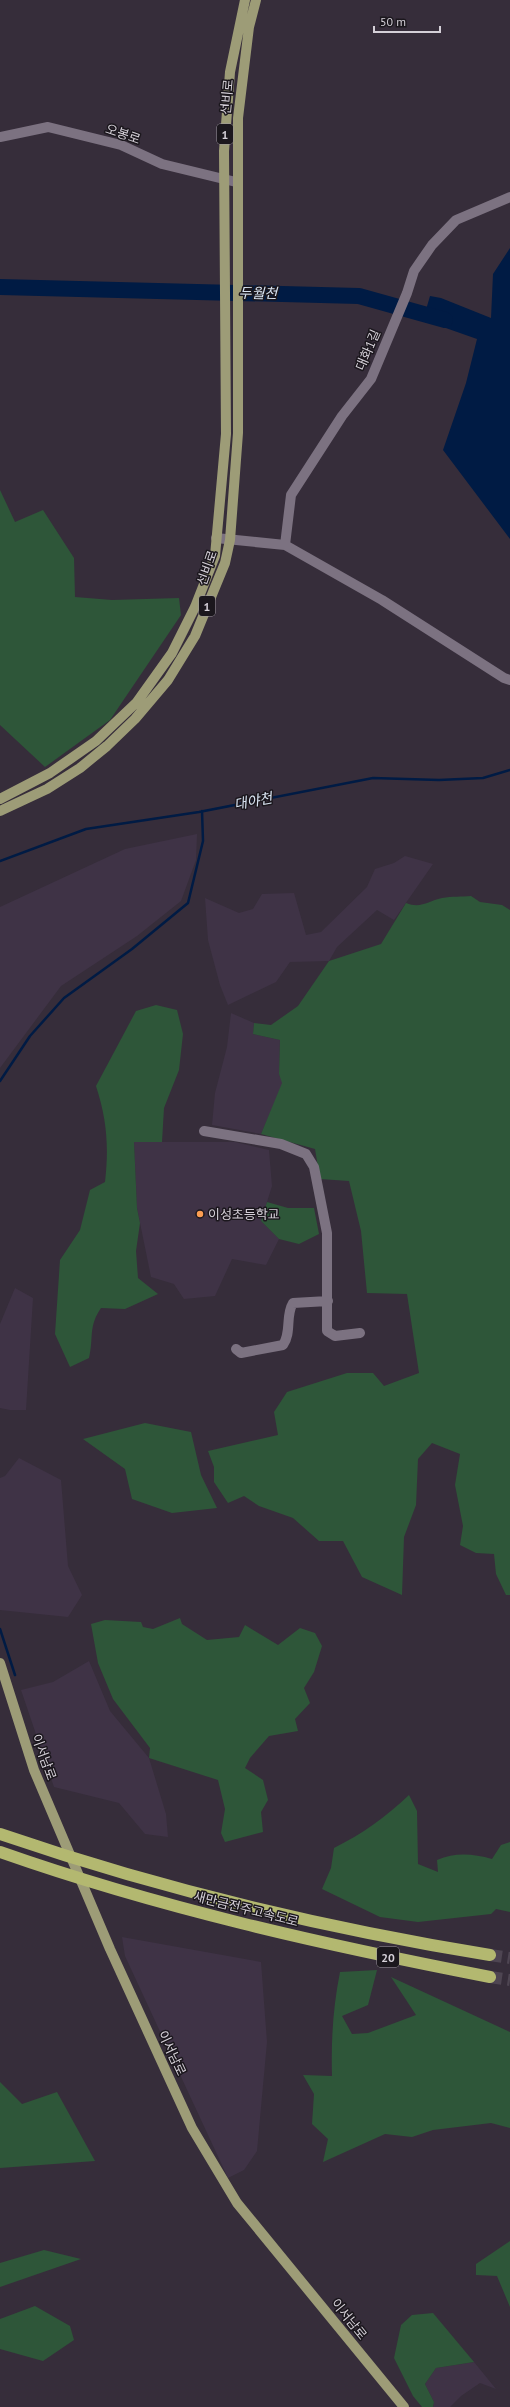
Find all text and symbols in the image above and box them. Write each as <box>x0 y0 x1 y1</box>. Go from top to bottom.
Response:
scale bar <box>374 8 440 34</box>
text: 50 m <box>380 14 406 29</box>
street label: 선비로 <box>217 78 237 116</box>
street label: 오봉로 <box>103 120 143 148</box>
road number: 1 <box>217 124 233 144</box>
water label: 두월천 <box>239 284 279 302</box>
street label: 대화1길 <box>352 327 384 373</box>
street label: 선비로 <box>193 548 221 588</box>
road number: 1 <box>199 596 215 616</box>
water label: 대야천 <box>232 788 275 814</box>
place label: 이성초등학교 <box>208 1206 280 1223</box>
marker: 이성초등학교 <box>195 1209 205 1219</box>
street label: 이서남로 <box>28 1732 60 1782</box>
street label: 새만금전주고속도로 <box>192 1888 300 1930</box>
road number: 20 <box>377 1947 399 1967</box>
street label: 이서남로 <box>154 2028 190 2078</box>
street label: 이서남로 <box>327 2295 371 2343</box>

